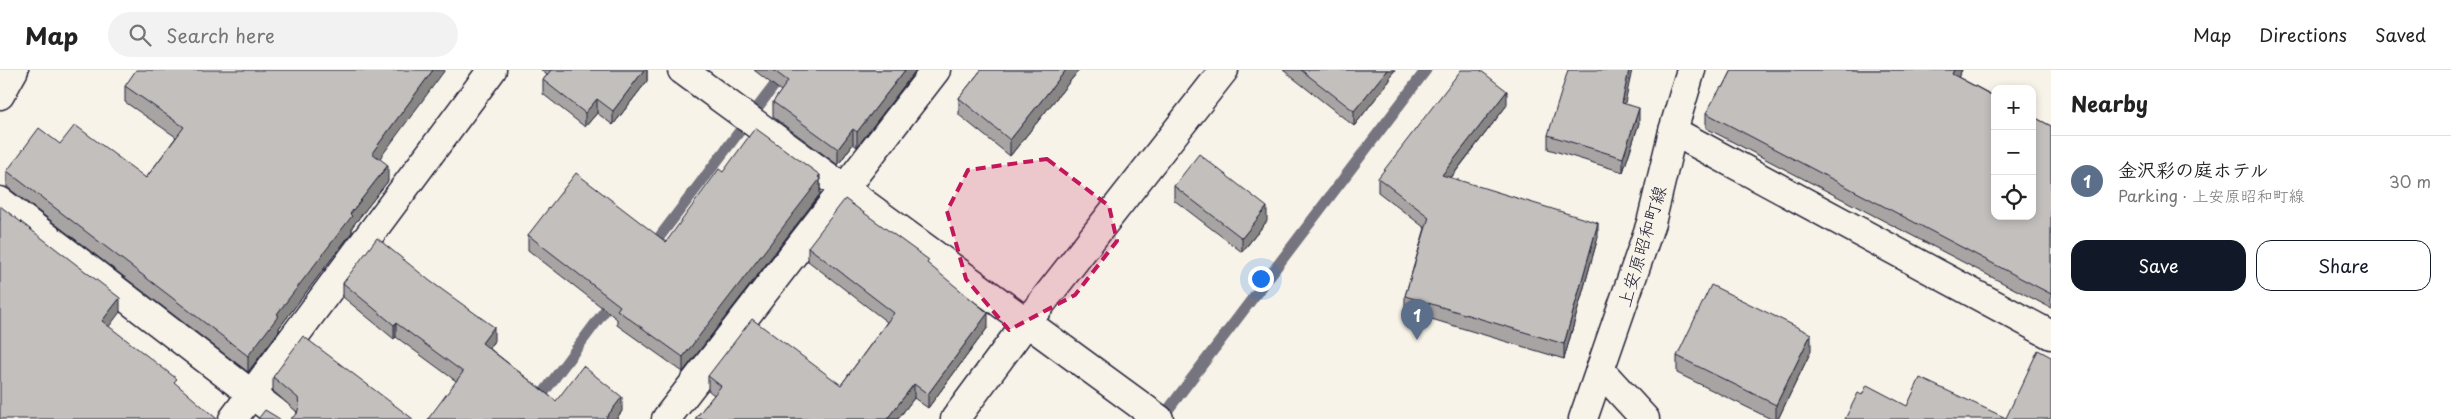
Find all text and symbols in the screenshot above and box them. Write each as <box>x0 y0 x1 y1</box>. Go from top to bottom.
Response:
search box <box>108 12 458 57</box>
text: Map <box>25 17 78 53</box>
icon: search <box>126 21 154 49</box>
text: Search here <box>166 21 275 49</box>
text: Map <box>2193 21 2231 48</box>
text: Directions <box>2259 21 2347 48</box>
text: Saved <box>2375 21 2426 48</box>
map controls <box>1991 85 2036 220</box>
button: + <box>1991 85 2036 130</box>
text: Nearby <box>2071 87 2148 119</box>
button: − <box>1991 130 2036 175</box>
text: 金沢彩の庭ホテル <box>2118 155 2269 183</box>
text: 1 <box>2083 169 2091 193</box>
text: 30 m <box>2389 169 2431 193</box>
button: locate <box>1991 175 2036 220</box>
street label: 上安原昭和町線 <box>1610 182 1672 310</box>
text: Parking · 上安原昭和町線 <box>2118 183 2304 207</box>
button: Save <box>2071 240 2246 291</box>
button: Share <box>2256 240 2431 291</box>
your location <box>1248 266 1274 292</box>
pin: 1 <box>1401 299 1433 340</box>

